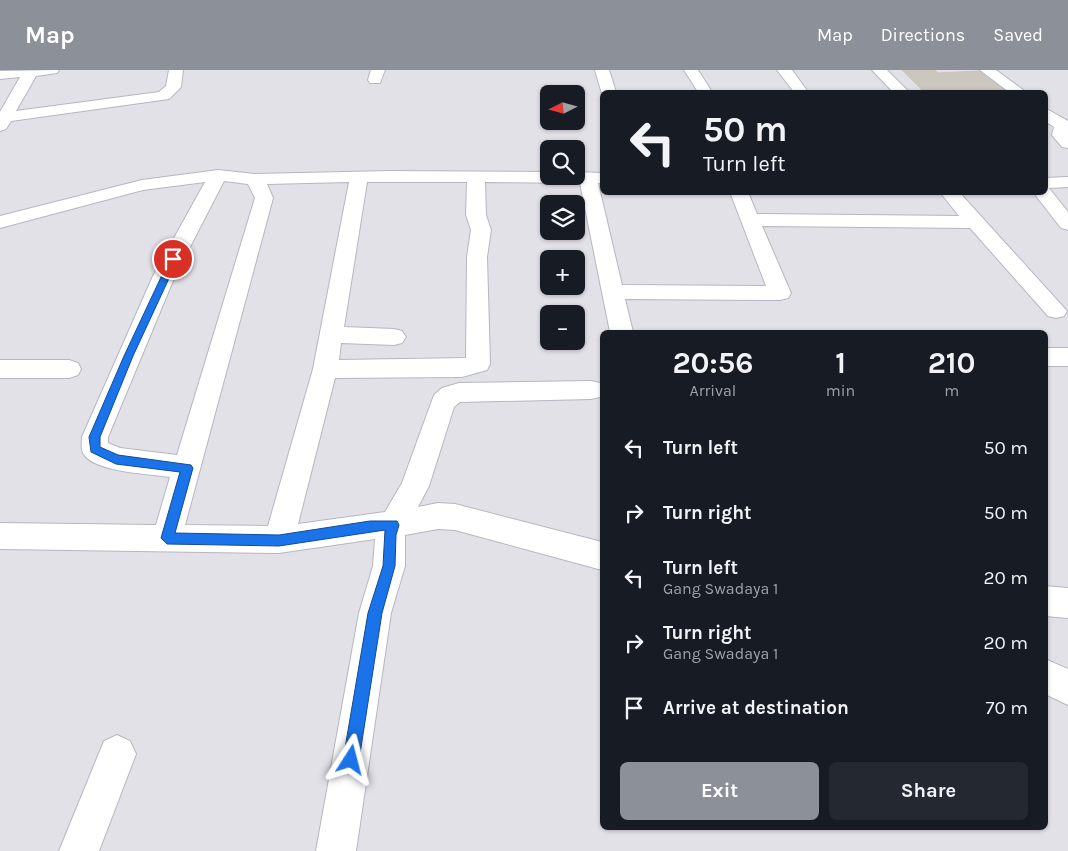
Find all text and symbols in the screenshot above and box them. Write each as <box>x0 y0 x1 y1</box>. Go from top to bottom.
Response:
text: Map <box>25 21 75 49</box>
text: Map <box>817 24 853 46</box>
text: Directions <box>881 24 965 46</box>
text: Saved <box>993 24 1043 46</box>
north arrow <box>540 85 585 130</box>
map controls <box>540 85 585 350</box>
text: 50 m <box>703 109 788 150</box>
icon: left <box>620 110 685 175</box>
button: search <box>540 140 585 185</box>
text: Turn left <box>703 151 786 177</box>
button: layers <box>540 195 585 240</box>
pin <box>152 238 194 280</box>
icon: arrive <box>159 245 187 273</box>
button: + <box>540 250 585 295</box>
button: − <box>540 305 585 350</box>
text: 20:56 <box>672 345 753 381</box>
text: 1 <box>835 345 846 381</box>
text: 210 <box>928 345 976 381</box>
text: Arrival <box>689 381 736 400</box>
text: min <box>826 381 855 400</box>
text: m <box>944 381 959 400</box>
icon: left <box>620 434 648 462</box>
text: Turn left <box>663 437 738 459</box>
text: 50 m <box>984 437 1028 459</box>
icon: right <box>620 499 648 527</box>
text: Turn right <box>663 502 752 524</box>
text: 50 m <box>984 502 1028 524</box>
text: Turn left <box>663 557 738 579</box>
icon: left <box>620 564 648 592</box>
text: 20 m <box>983 567 1028 589</box>
text: Gang Swadaya 1 <box>663 579 778 598</box>
text: Turn right <box>663 622 752 644</box>
icon: right <box>620 629 648 657</box>
text: 20 m <box>983 632 1028 654</box>
text: Gang Swadaya 1 <box>663 644 778 663</box>
icon: arrive <box>620 694 648 722</box>
text: Arrive at destination <box>663 697 849 719</box>
text: 70 m <box>986 697 1028 719</box>
position arrow <box>324 733 376 785</box>
button: Exit <box>620 762 819 820</box>
button: Share <box>829 762 1028 820</box>

